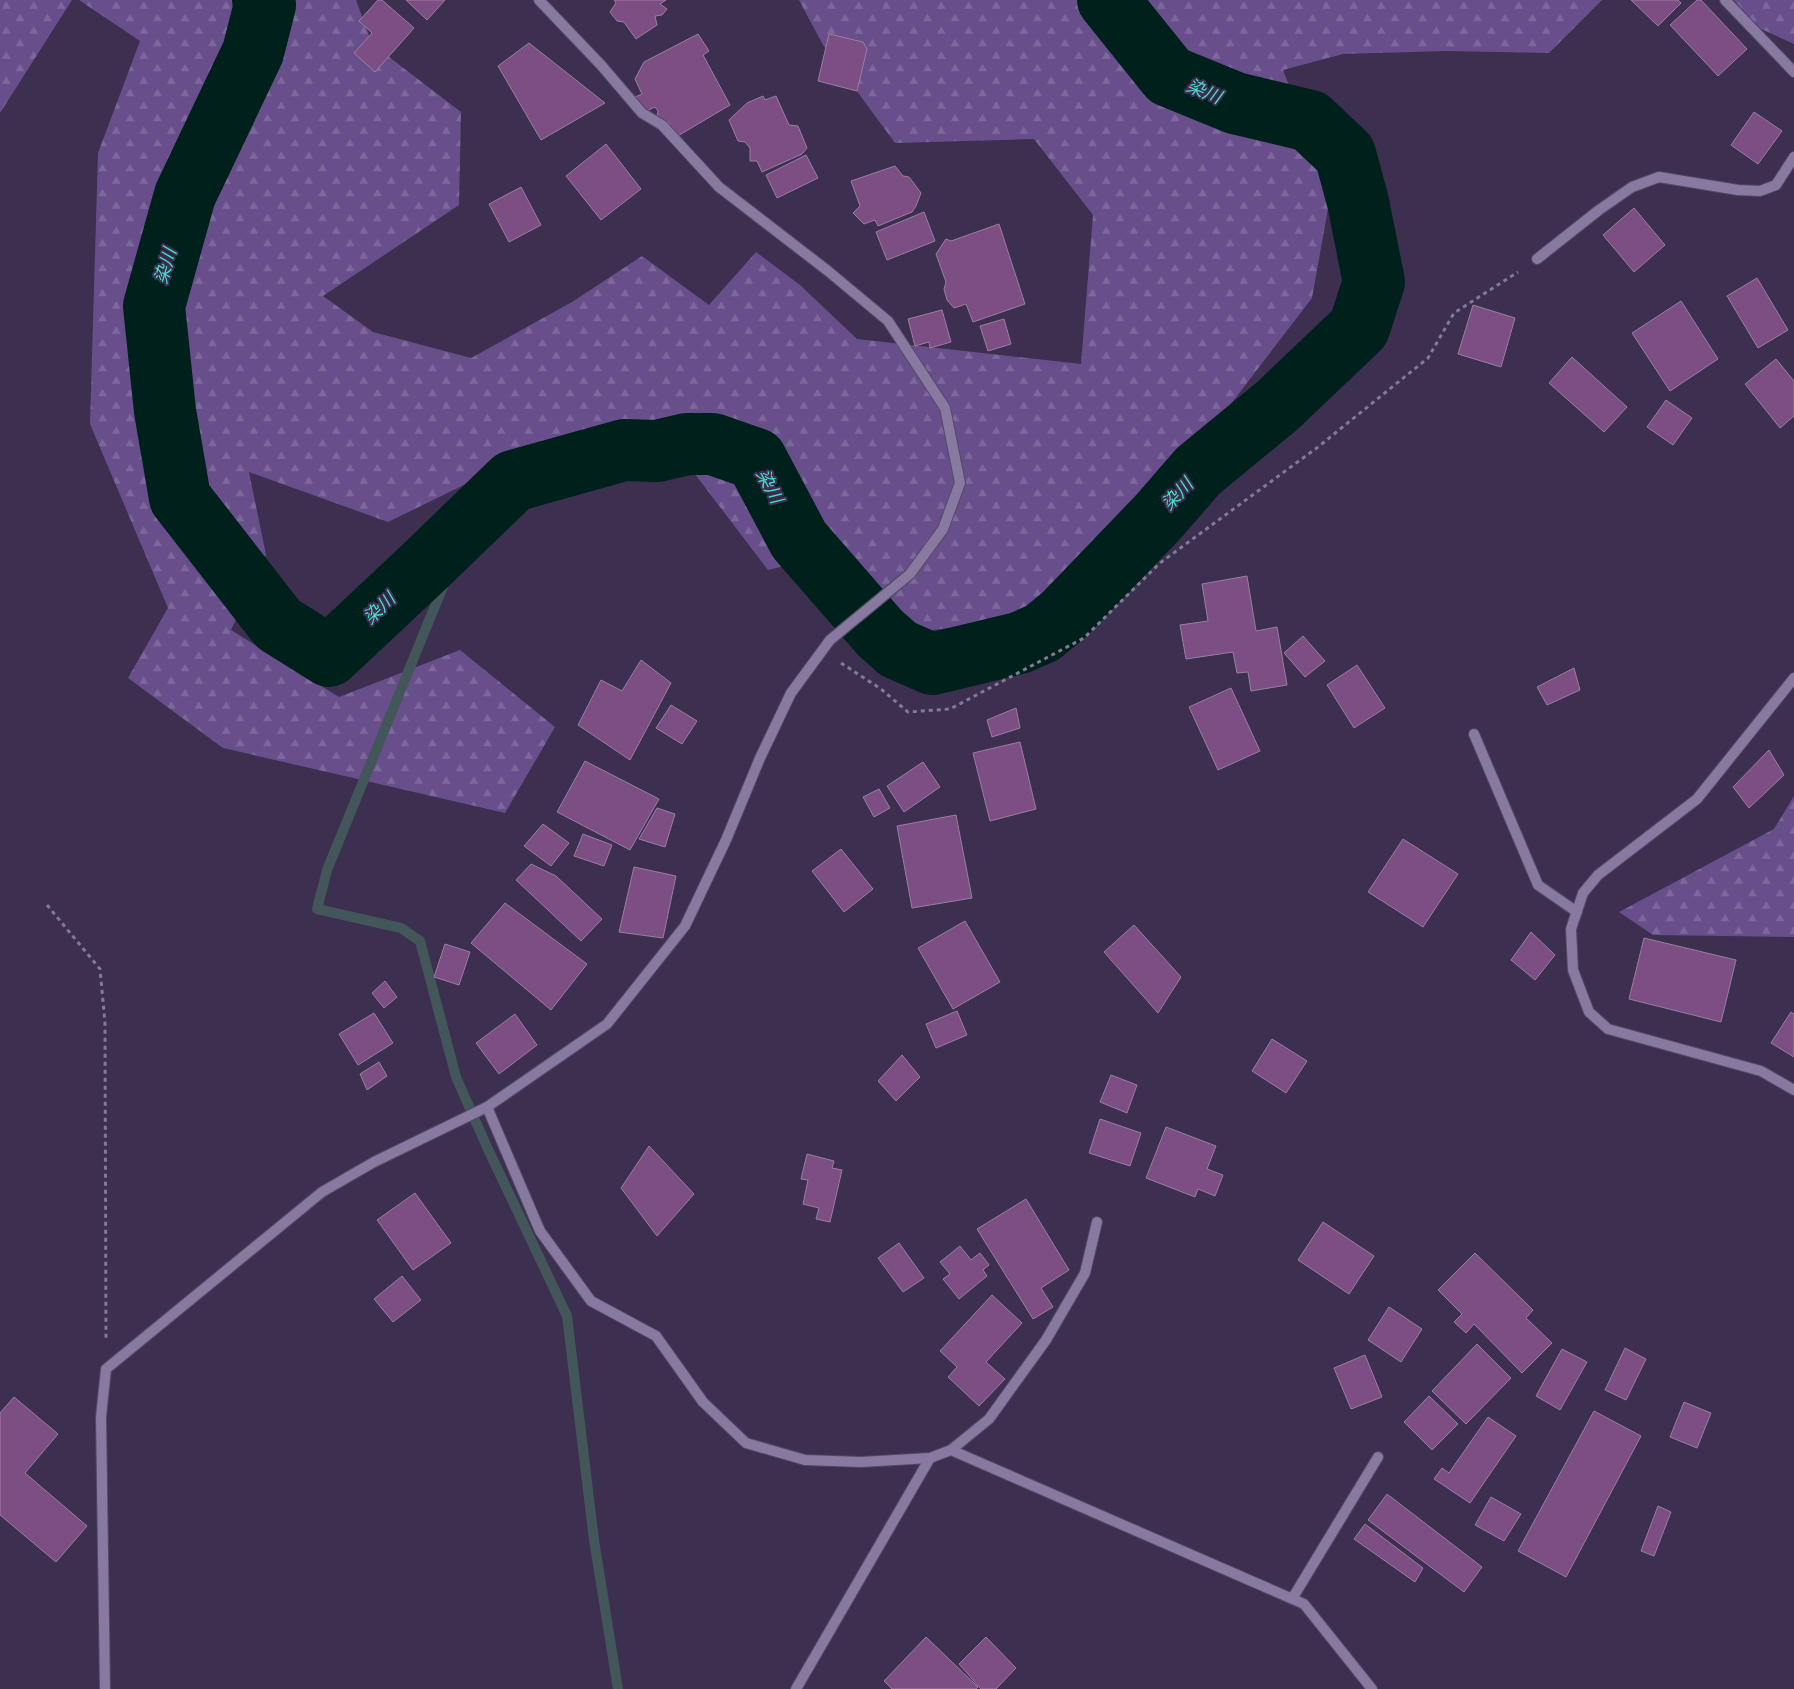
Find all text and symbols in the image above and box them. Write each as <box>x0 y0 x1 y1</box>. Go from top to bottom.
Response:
water label: 染川 <box>1183 75 1226 108</box>
water label: 染川 <box>150 244 181 286</box>
water label: 染川 <box>752 465 789 509</box>
water label: 染川 <box>1157 472 1198 514</box>
water label: 染川 <box>359 587 401 628</box>

